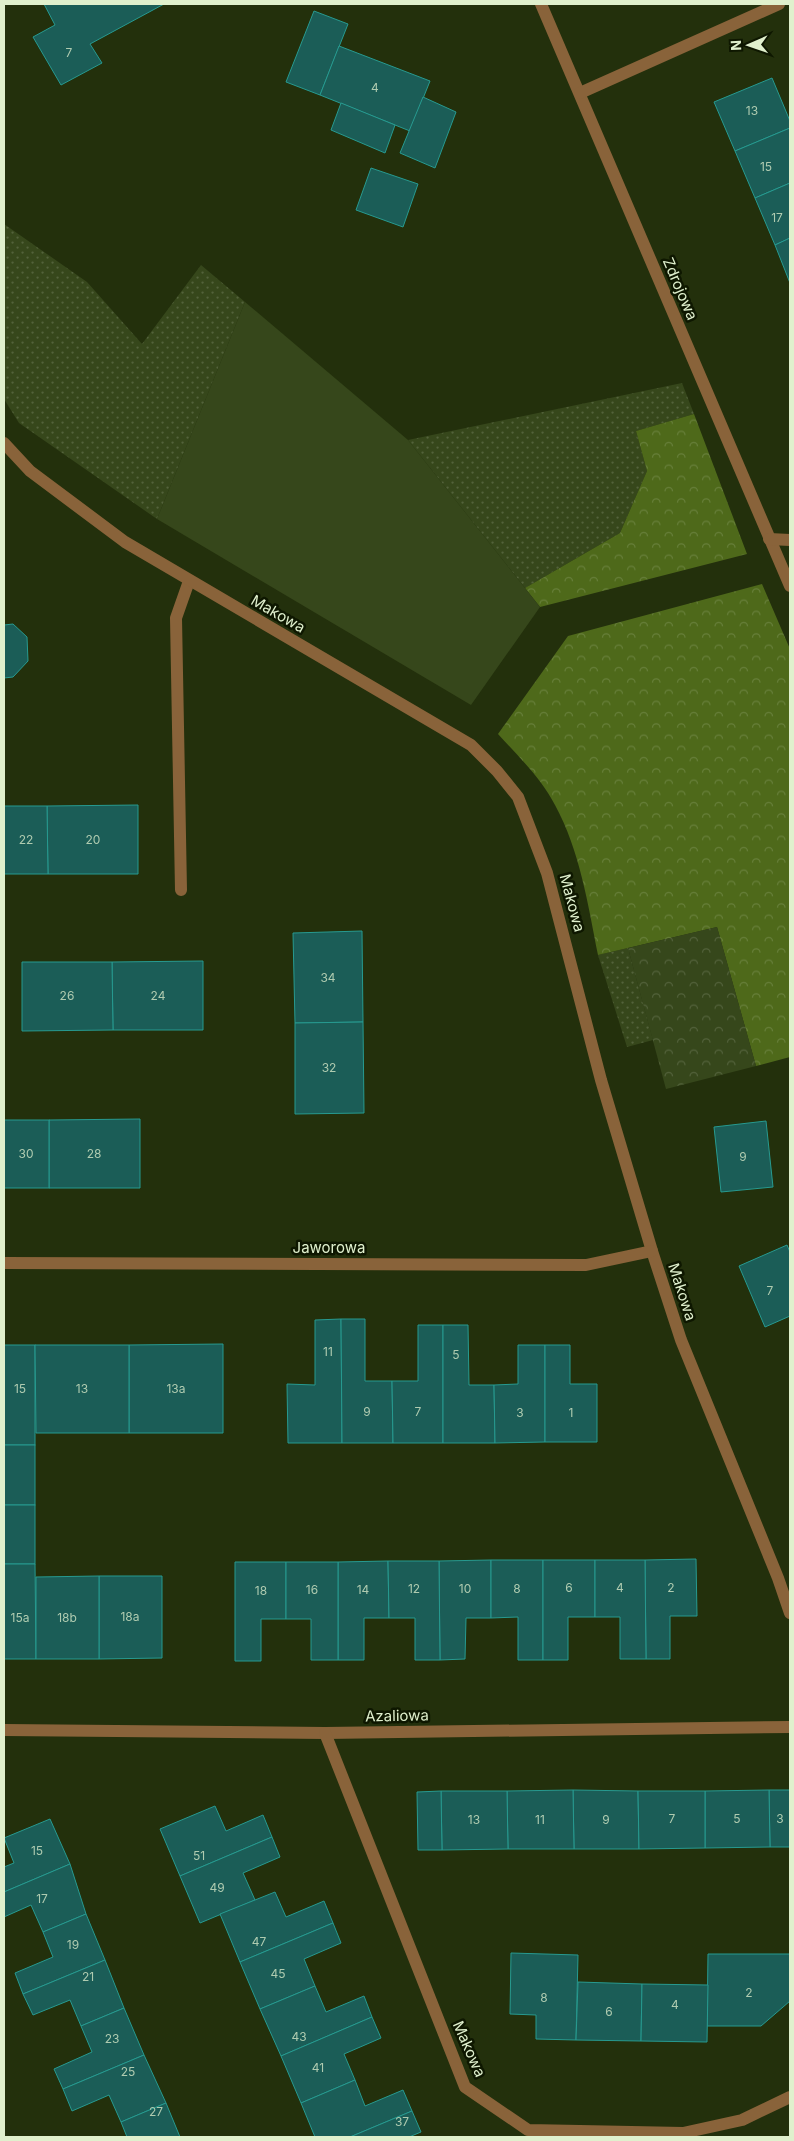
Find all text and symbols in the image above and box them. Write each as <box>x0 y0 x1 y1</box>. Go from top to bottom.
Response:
north arrow <box>724 20 774 70</box>
text: N <box>727 40 744 51</box>
house number: 7 <box>66 45 73 60</box>
house number: 4 <box>371 80 379 95</box>
house number: 13 <box>746 103 758 118</box>
house number: 15 <box>760 159 772 174</box>
house number: 17 <box>771 210 783 225</box>
street label: Zdrojowa <box>659 255 702 323</box>
street label: Makowa <box>248 591 309 637</box>
house number: 22 <box>19 832 33 847</box>
house number: 20 <box>86 832 100 847</box>
street label: Makowa <box>556 872 589 934</box>
house number: 34 <box>320 970 336 985</box>
house number: 26 <box>60 988 74 1003</box>
house number: 24 <box>151 988 166 1003</box>
house number: 32 <box>322 1060 336 1075</box>
house number: 30 <box>19 1146 33 1161</box>
house number: 28 <box>87 1146 101 1161</box>
house number: 9 <box>739 1149 747 1164</box>
street label: Jaworowa <box>293 1238 365 1257</box>
street label: Makowa <box>664 1261 701 1323</box>
house number: 7 <box>767 1283 774 1298</box>
house number: 11 <box>323 1344 333 1359</box>
house number: 5 <box>452 1347 460 1362</box>
house number: 15 <box>14 1381 26 1396</box>
house number: 13 <box>76 1381 88 1396</box>
house number: 13a <box>166 1381 186 1396</box>
house number: 9 <box>363 1404 371 1419</box>
house number: 7 <box>415 1404 422 1419</box>
house number: 3 <box>516 1405 524 1420</box>
house number: 1 <box>569 1405 573 1420</box>
house number: 6 <box>565 1580 573 1595</box>
house number: 4 <box>616 1580 624 1595</box>
house number: 2 <box>667 1580 675 1595</box>
house number: 12 <box>408 1581 420 1596</box>
house number: 10 <box>459 1581 471 1596</box>
house number: 8 <box>513 1581 521 1596</box>
house number: 16 <box>306 1582 318 1597</box>
house number: 14 <box>357 1582 370 1597</box>
house number: 18 <box>255 1583 267 1598</box>
house number: 18a <box>120 1609 140 1624</box>
house number: 15a <box>11 1610 29 1625</box>
house number: 18b <box>57 1610 77 1625</box>
street label: Azaliowa <box>365 1705 429 1726</box>
house number: 7 <box>669 1811 676 1826</box>
house number: 5 <box>733 1811 741 1826</box>
house number: 3 <box>776 1811 784 1826</box>
house number: 13 <box>468 1812 480 1827</box>
house number: 11 <box>535 1812 545 1827</box>
house number: 9 <box>602 1812 610 1827</box>
house number: 15 <box>31 1843 43 1858</box>
house number: 51 <box>193 1848 205 1863</box>
house number: 49 <box>209 1880 225 1895</box>
house number: 17 <box>36 1891 48 1906</box>
house number: 47 <box>252 1934 266 1949</box>
house number: 19 <box>67 1937 79 1952</box>
house number: 45 <box>270 1966 286 1981</box>
house number: 21 <box>82 1969 94 1984</box>
house number: 2 <box>745 1985 753 2000</box>
house number: 8 <box>540 1990 548 2005</box>
house number: 4 <box>671 1997 679 2012</box>
house number: 6 <box>605 2004 613 2019</box>
street label: Makowa <box>449 2018 490 2080</box>
house number: 43 <box>291 2029 307 2044</box>
house number: 23 <box>105 2031 119 2046</box>
house number: 41 <box>312 2060 324 2075</box>
house number: 25 <box>121 2064 135 2079</box>
house number: 27 <box>149 2104 163 2119</box>
house number: 37 <box>395 2114 409 2129</box>

